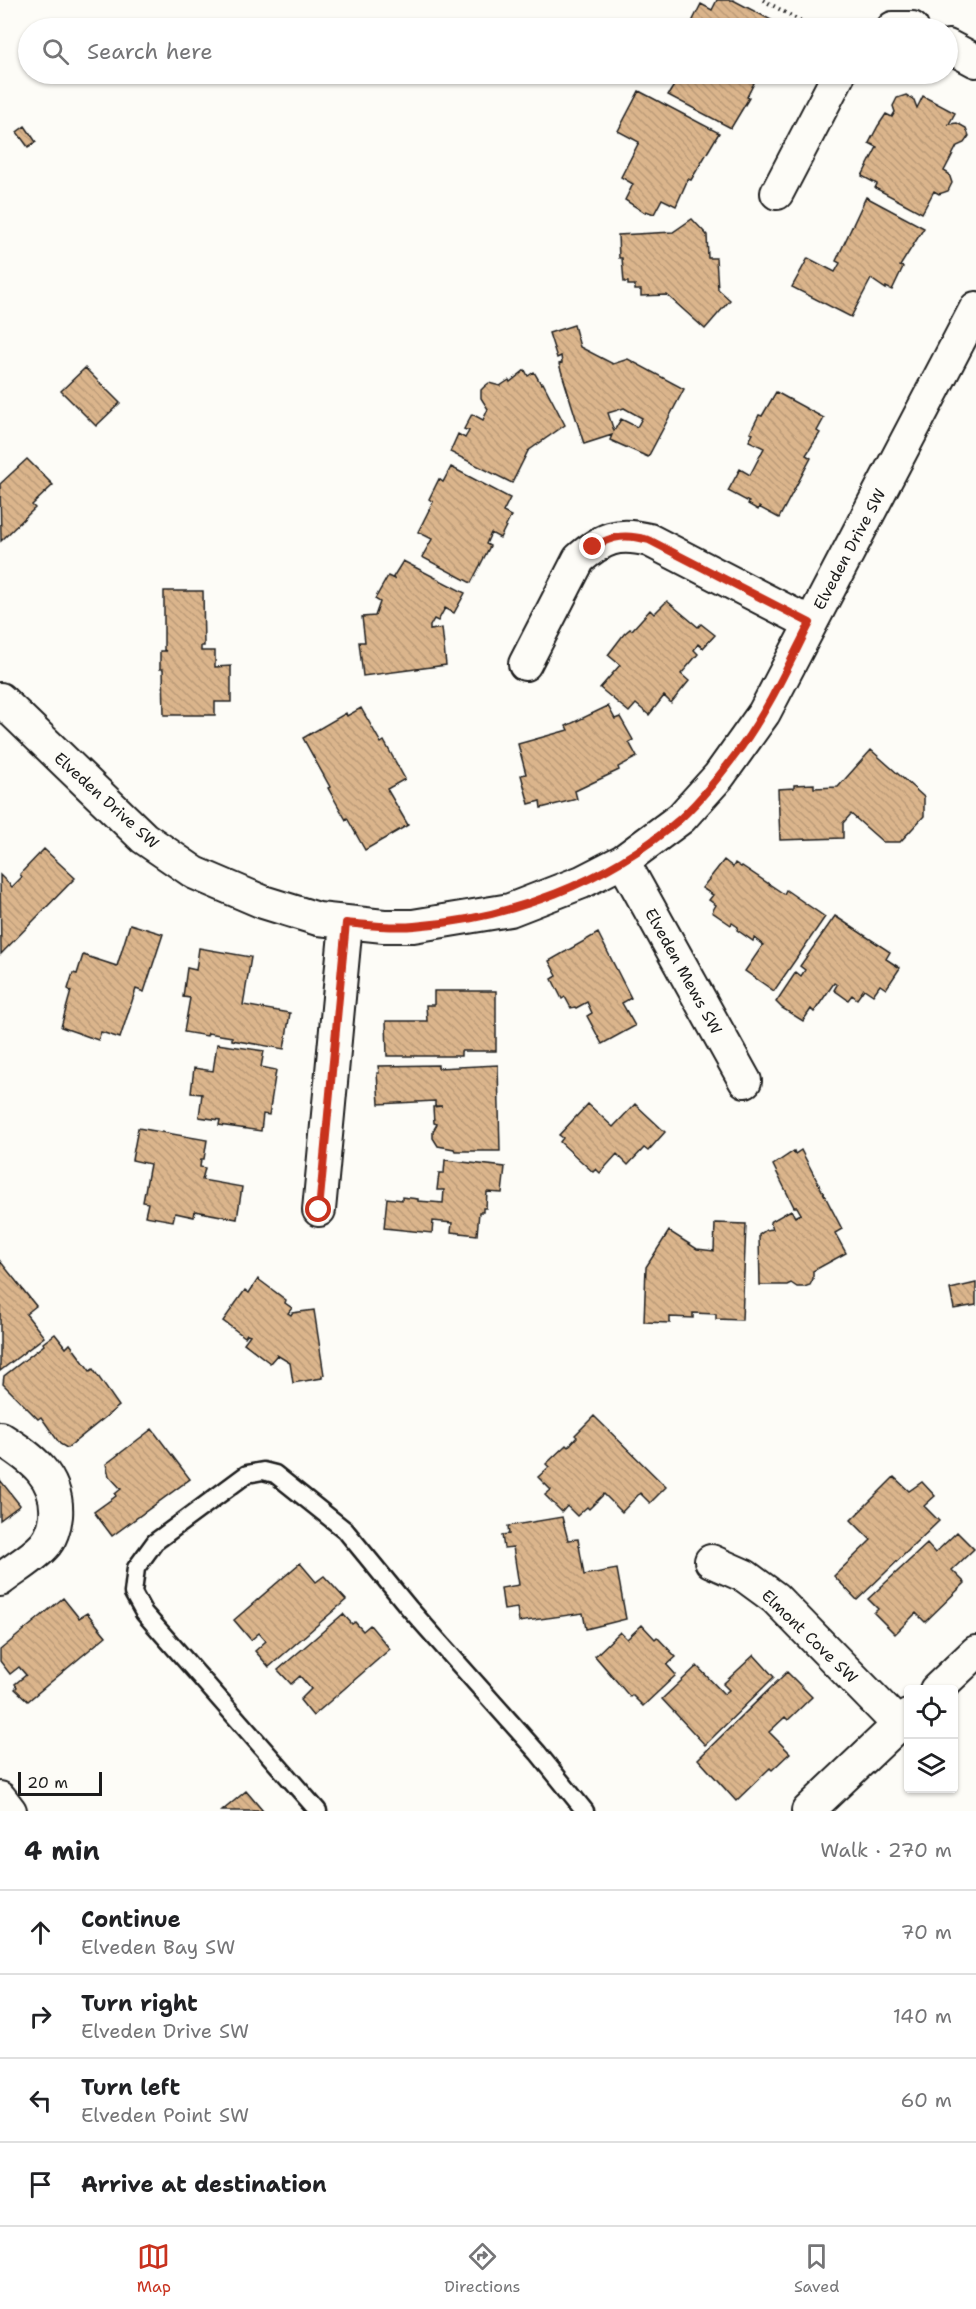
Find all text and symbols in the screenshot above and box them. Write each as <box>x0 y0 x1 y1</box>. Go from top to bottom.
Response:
search box <box>18 18 958 84</box>
icon: search <box>39 35 72 68</box>
text: Search here <box>87 37 213 66</box>
street label: Elveden Drive SW <box>809 485 890 614</box>
route end <box>579 533 605 559</box>
street label: Elveden Drive SW <box>50 748 164 853</box>
street label: Elveden Mews SW <box>640 904 727 1038</box>
route start <box>305 1196 331 1222</box>
street label: Elmont Cove SW <box>757 1585 862 1688</box>
map controls <box>904 1685 958 1793</box>
button: locate <box>904 1685 958 1739</box>
button: layers <box>904 1739 958 1793</box>
scale bar <box>18 1769 102 1796</box>
text: 20 m <box>27 1772 68 1793</box>
text: 4 min <box>24 1833 100 1868</box>
text: Walk · 270 m <box>820 1837 952 1863</box>
text: Continue <box>81 1905 181 1934</box>
icon: ahead <box>24 1916 57 1949</box>
text: 70 m <box>900 1919 952 1945</box>
text: Elveden Bay SW <box>81 1934 235 1960</box>
text: Turn right <box>81 1989 198 2018</box>
icon: right <box>24 2000 57 2033</box>
text: 140 m <box>893 2003 952 2029</box>
text: Elveden Drive SW <box>81 2018 249 2044</box>
text: Turn left <box>81 2073 180 2102</box>
icon: left <box>24 2084 57 2117</box>
text: 60 m <box>900 2087 952 2113</box>
text: Elveden Point SW <box>81 2102 249 2128</box>
icon: arrive <box>24 2168 57 2201</box>
text: Arrive at destination <box>81 2170 327 2199</box>
tab: Map <box>137 2240 171 2297</box>
tab: Directions <box>444 2240 521 2297</box>
tab: Saved <box>794 2240 839 2297</box>

